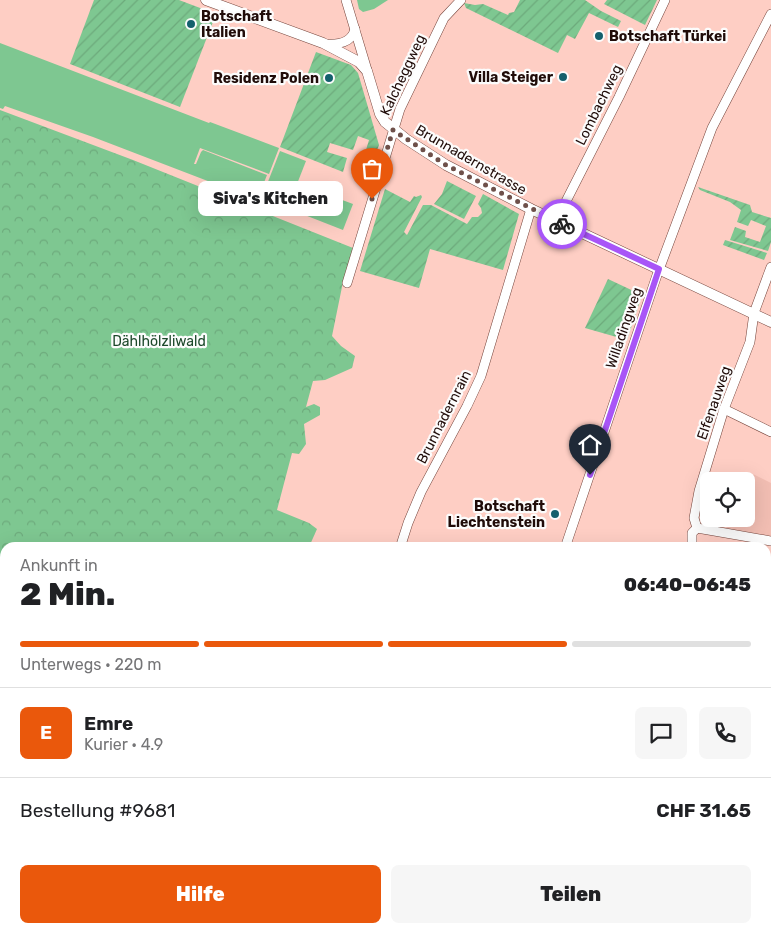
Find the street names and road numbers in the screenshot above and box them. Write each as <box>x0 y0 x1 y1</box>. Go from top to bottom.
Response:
street label: Kalcheggweg <box>377 32 429 118</box>
street label: Lombachweg <box>572 62 626 148</box>
street label: Brunnadernstrasse <box>412 121 530 199</box>
street label: Willadingweg <box>602 285 646 371</box>
street label: Elfenauweg <box>693 364 735 442</box>
street label: Brunnadernrain <box>413 367 475 467</box>

